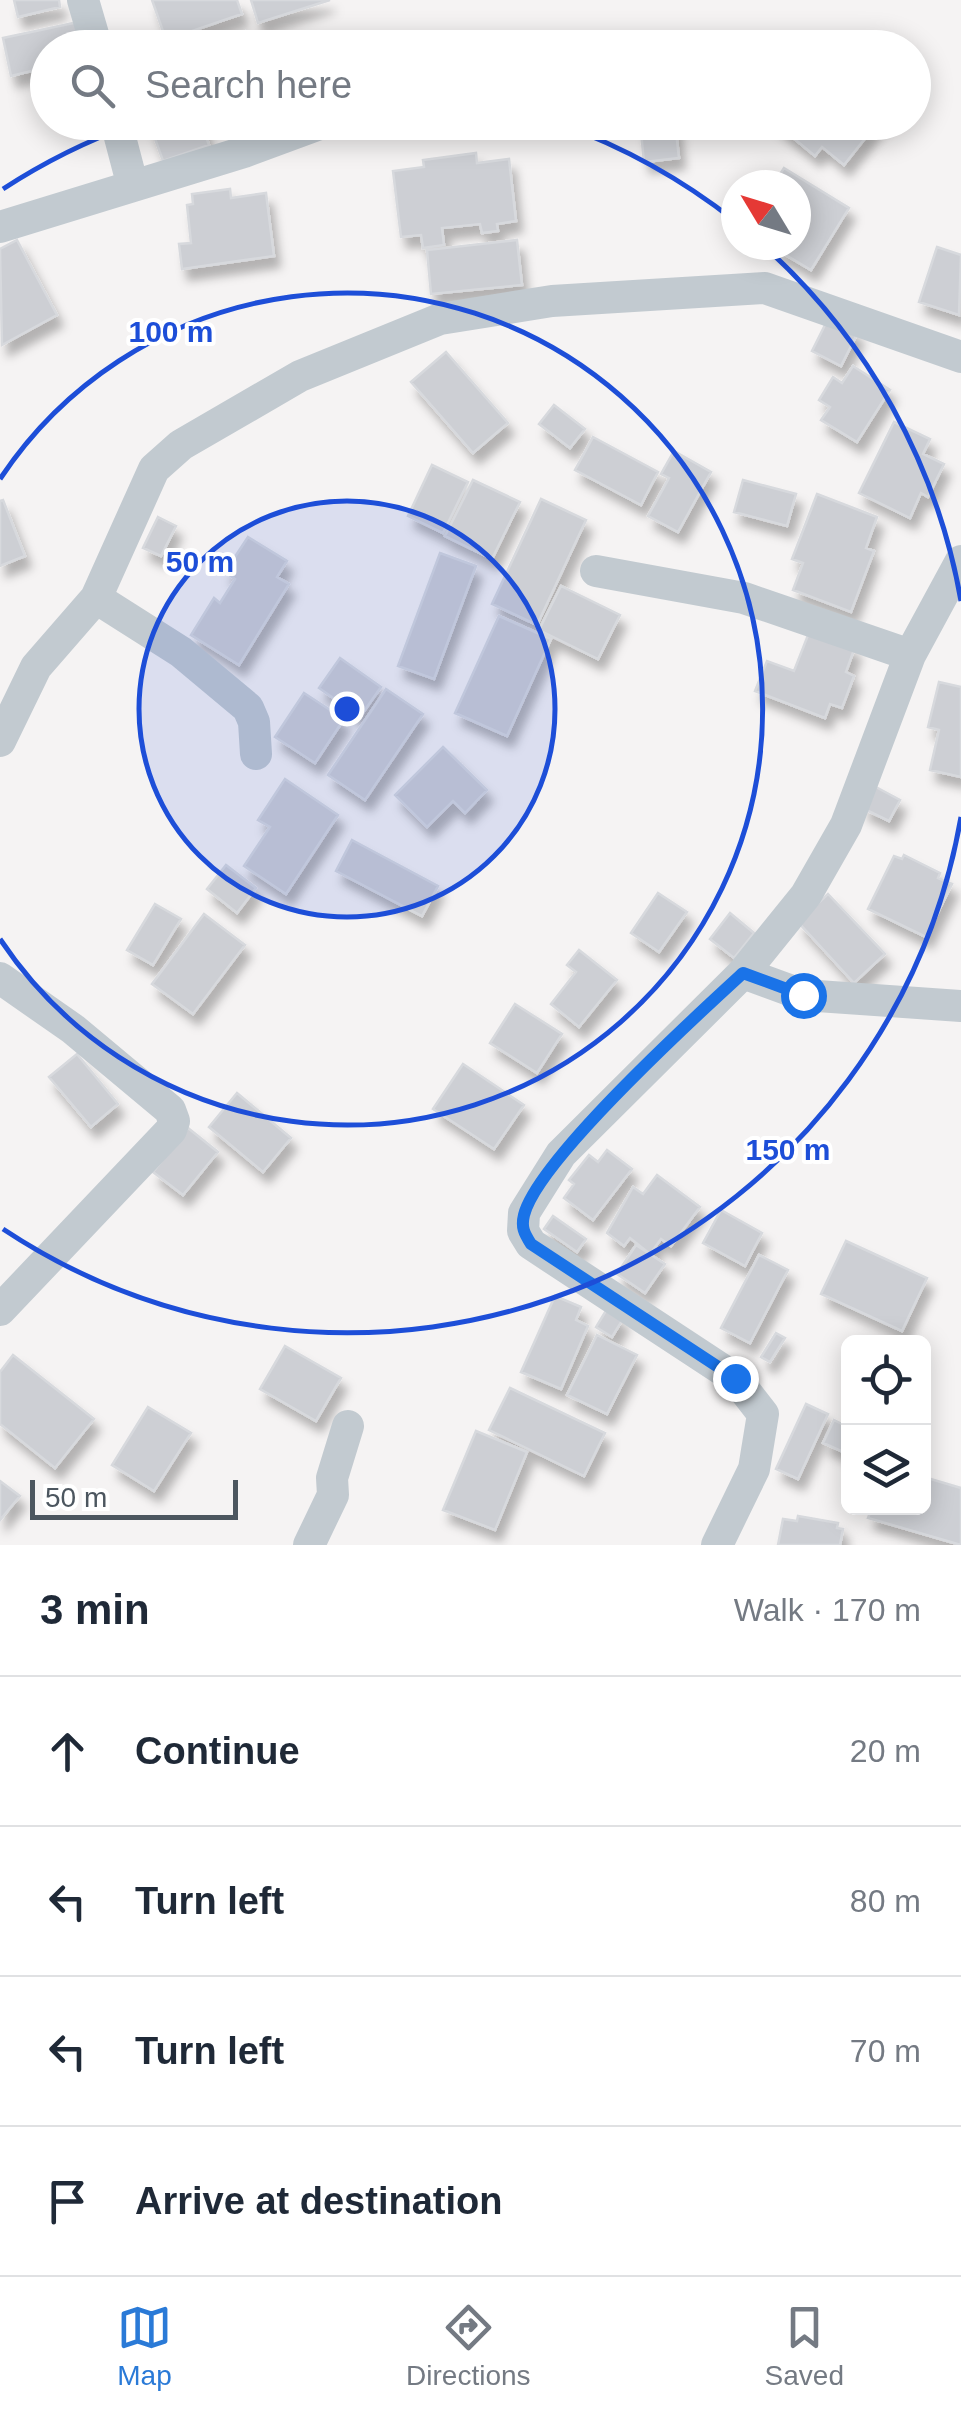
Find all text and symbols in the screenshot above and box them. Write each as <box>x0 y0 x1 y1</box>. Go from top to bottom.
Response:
search box <box>30 30 931 140</box>
icon: search <box>65 58 120 113</box>
text: Search here <box>145 64 352 106</box>
north arrow <box>721 170 811 260</box>
text: 100 m <box>128 315 214 348</box>
text: 50 m <box>166 545 234 578</box>
centre of rings <box>329 691 365 727</box>
route start <box>781 973 827 1019</box>
text: 150 m <box>745 1133 831 1166</box>
map controls <box>841 1335 931 1515</box>
button: locate <box>841 1335 931 1425</box>
route end <box>713 1356 759 1402</box>
button: layers <box>841 1425 931 1515</box>
scale bar <box>30 1475 238 1520</box>
text: 50 m <box>45 1482 107 1513</box>
text: 3 min <box>40 1586 150 1633</box>
text: Walk · 170 m <box>734 1592 921 1628</box>
icon: ahead <box>40 1724 95 1779</box>
text: Continue <box>135 1730 300 1772</box>
text: 20 m <box>850 1733 921 1769</box>
icon: left <box>40 1874 95 1929</box>
text: Turn left <box>135 1880 284 1922</box>
text: 80 m <box>850 1883 921 1919</box>
icon: left <box>40 2024 95 2079</box>
text: Turn left <box>135 2030 284 2072</box>
text: 70 m <box>850 2033 921 2069</box>
icon: arrive <box>40 2174 95 2229</box>
text: Arrive at destination <box>135 2180 502 2222</box>
tab: Map <box>117 2300 172 2392</box>
tab: Directions <box>406 2300 531 2392</box>
tab: Saved <box>765 2300 844 2392</box>

